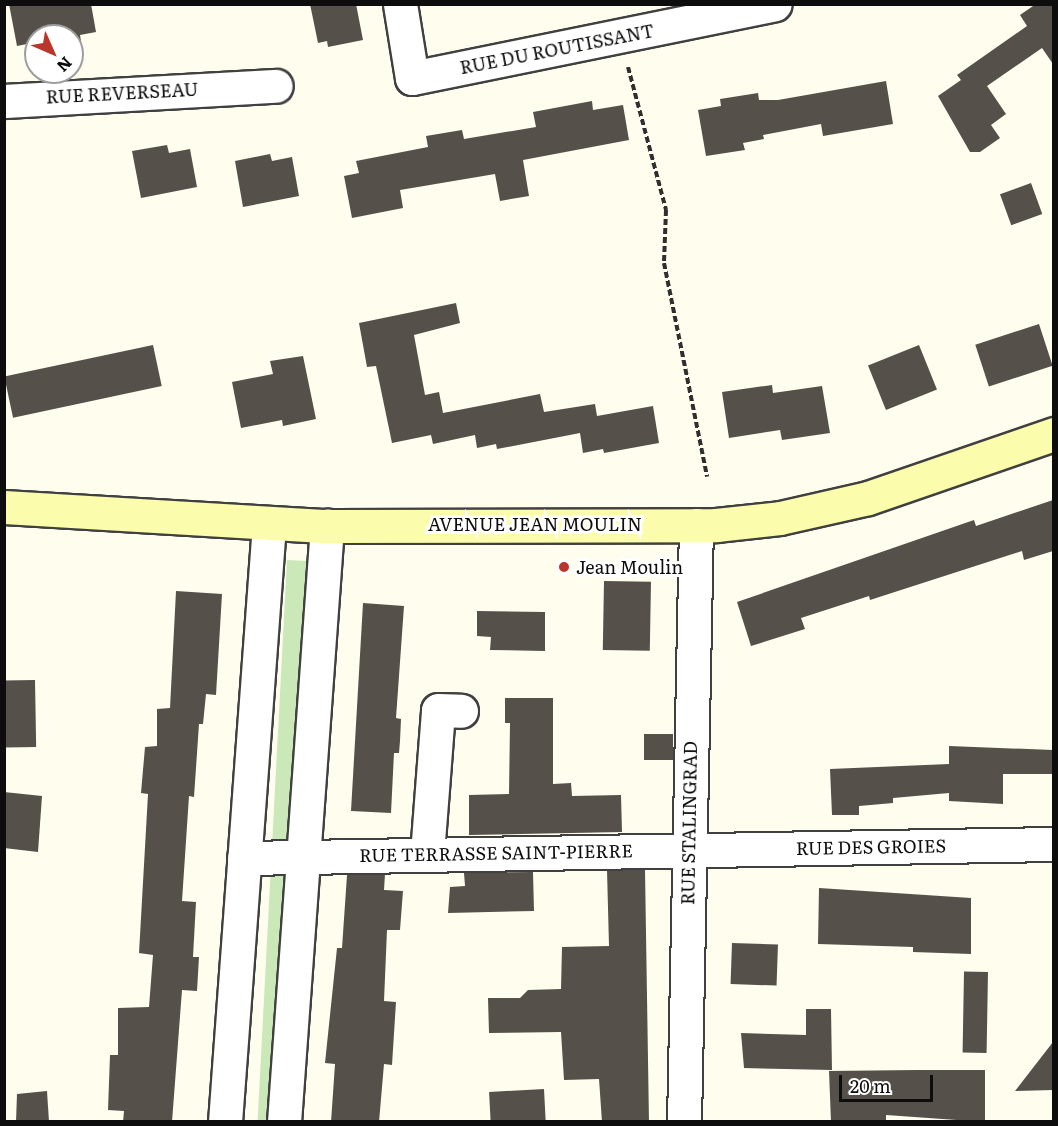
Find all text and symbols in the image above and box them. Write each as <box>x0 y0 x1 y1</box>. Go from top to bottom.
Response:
street label: RUE DU ROUTISSANT <box>458 20 656 78</box>
north arrow <box>24 24 84 84</box>
text: N <box>52 52 79 79</box>
street label: RUE REVERSEAU <box>45 78 199 108</box>
street label: AVENUE JEAN MOULIN <box>428 513 642 535</box>
place label: Jean Moulin <box>576 556 683 578</box>
marker: Jean Moulin <box>557 560 571 574</box>
street label: RUE STALINGRAD <box>677 741 701 905</box>
street label: RUE DES GROIES <box>796 835 946 859</box>
street label: RUE TERRASSE SAINT-PIERRE <box>359 840 633 866</box>
scale bar <box>842 1063 936 1101</box>
text: 20 m <box>850 1072 891 1099</box>

